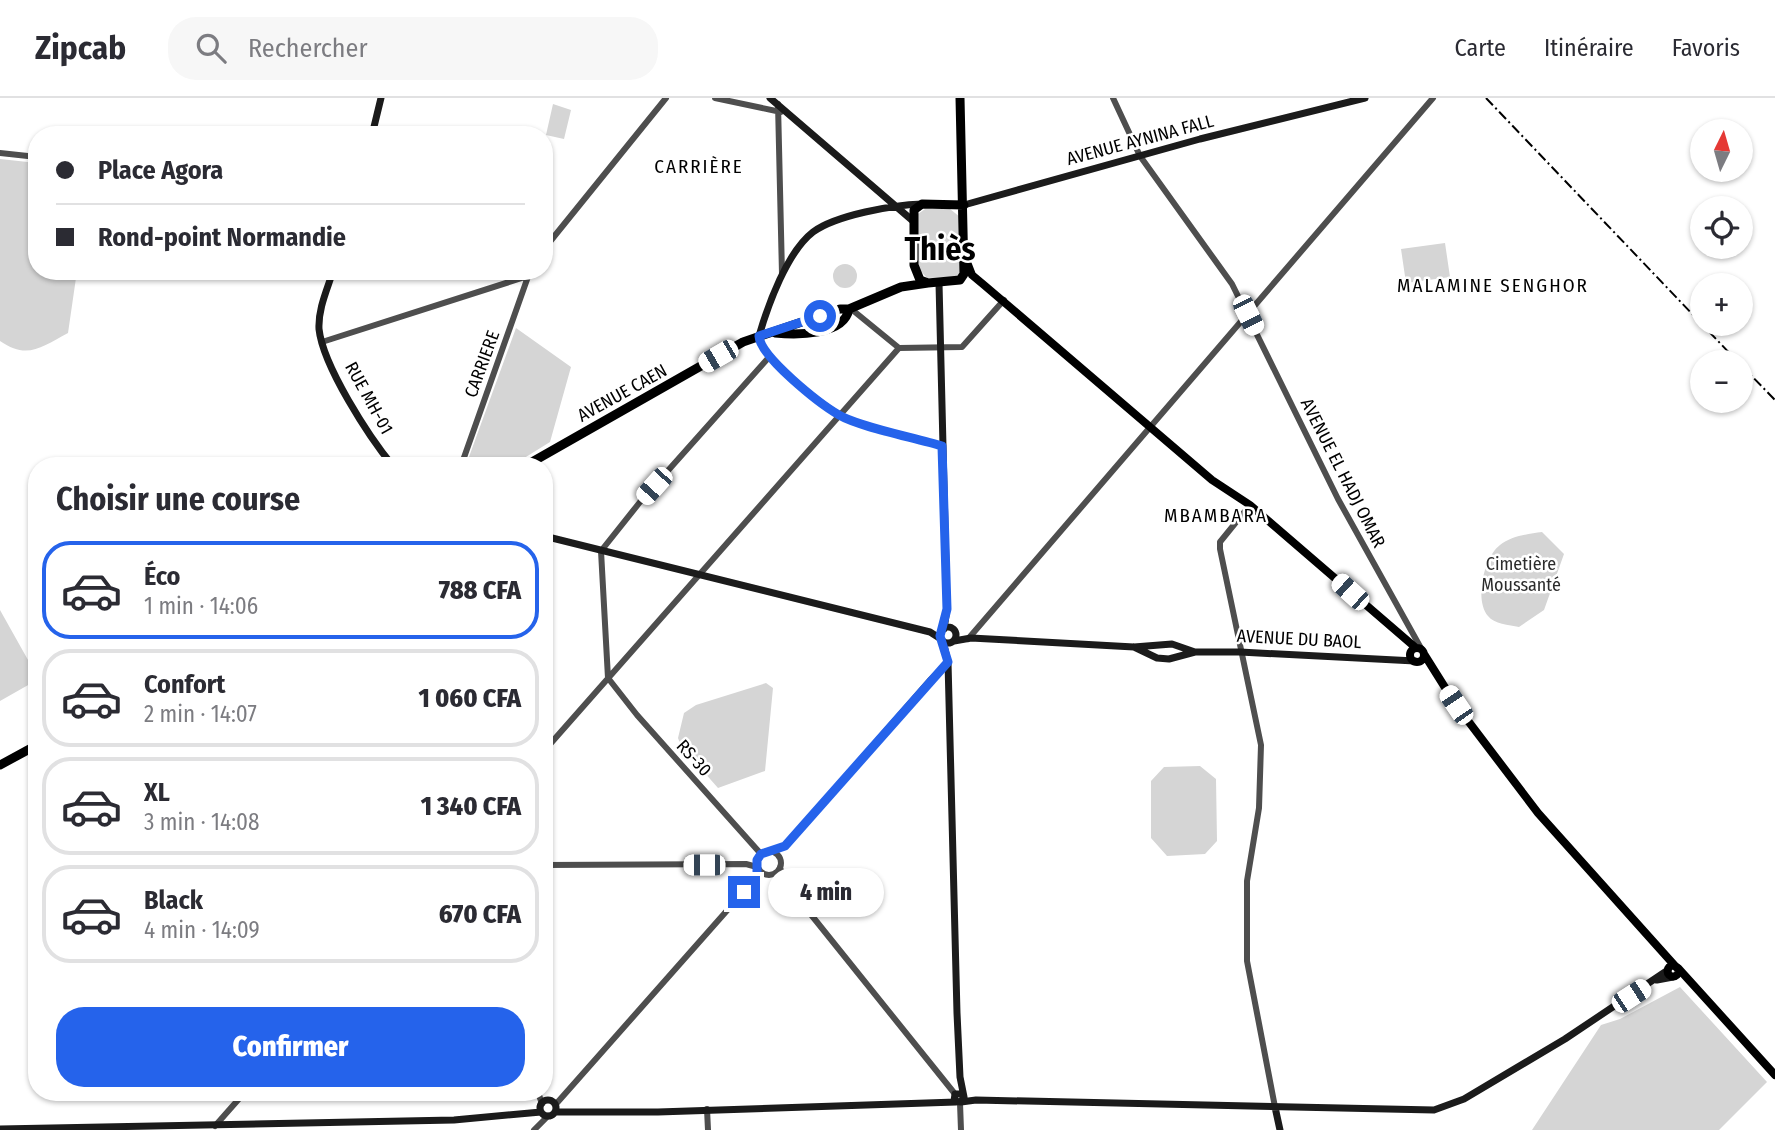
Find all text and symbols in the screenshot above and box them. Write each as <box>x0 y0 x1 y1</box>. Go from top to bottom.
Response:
search box <box>168 17 658 80</box>
text: Zipcab <box>35 28 126 68</box>
icon: search <box>192 29 230 67</box>
text: Rechercher <box>248 33 368 64</box>
text: Carte <box>1455 34 1506 62</box>
text: Itinéraire <box>1544 34 1634 62</box>
text: Favoris <box>1672 34 1740 62</box>
street label: AVENUE AYNINA FALL <box>1064 110 1216 170</box>
north arrow <box>1690 119 1754 182</box>
map controls <box>1690 119 1753 413</box>
text: Place Agora <box>98 155 223 186</box>
district label: CARRIÈRE <box>654 155 744 178</box>
button: locate <box>1690 196 1753 259</box>
text: Rond-point Normandie <box>98 222 346 253</box>
district label: Thiès <box>905 230 975 268</box>
button: + <box>1690 273 1753 336</box>
district label: MALAMINE SENGHOR <box>1397 274 1589 297</box>
car <box>1230 292 1267 338</box>
route start <box>804 300 836 332</box>
street label: CARRIERE <box>460 328 504 400</box>
car <box>695 336 742 376</box>
button: − <box>1690 350 1753 413</box>
street label: RUE MH-01 <box>340 358 398 438</box>
street label: AVENUE CAEN <box>573 359 671 427</box>
street label: AVENUE EL HADJ OMAR <box>1296 395 1390 552</box>
car <box>633 463 676 509</box>
text: Choisir une course <box>56 480 300 518</box>
district label: MBAMBARA <box>1164 504 1268 527</box>
park label: Cimetière Moussanté <box>1481 553 1561 596</box>
icon: car <box>60 559 123 622</box>
text: Éco <box>144 561 181 592</box>
car <box>1328 570 1373 614</box>
text: 788 CFA <box>439 575 521 606</box>
text: 1 min · 14:06 <box>144 592 258 620</box>
street label: AVENUE DU BAOL <box>1236 625 1362 653</box>
icon: car <box>60 667 123 730</box>
text: Confort <box>144 669 225 700</box>
car <box>1436 682 1477 728</box>
text: 1 060 CFA <box>418 683 521 714</box>
text: 2 min · 14:07 <box>144 700 257 728</box>
street label: RS-30 <box>672 735 716 781</box>
icon: car <box>60 775 123 838</box>
text: XL <box>144 777 170 808</box>
text: 1 340 CFA <box>421 791 521 822</box>
text: 3 min · 14:08 <box>144 808 260 836</box>
car <box>684 855 726 876</box>
callout: 4 min <box>768 868 884 916</box>
route end <box>728 876 760 908</box>
text: 4 min <box>800 878 852 906</box>
icon: car <box>60 883 123 946</box>
text: Black <box>144 885 203 916</box>
text: 670 CFA <box>439 899 521 930</box>
text: 4 min · 14:09 <box>144 916 260 944</box>
car <box>1608 976 1655 1016</box>
button: Confirmer <box>56 1007 525 1087</box>

